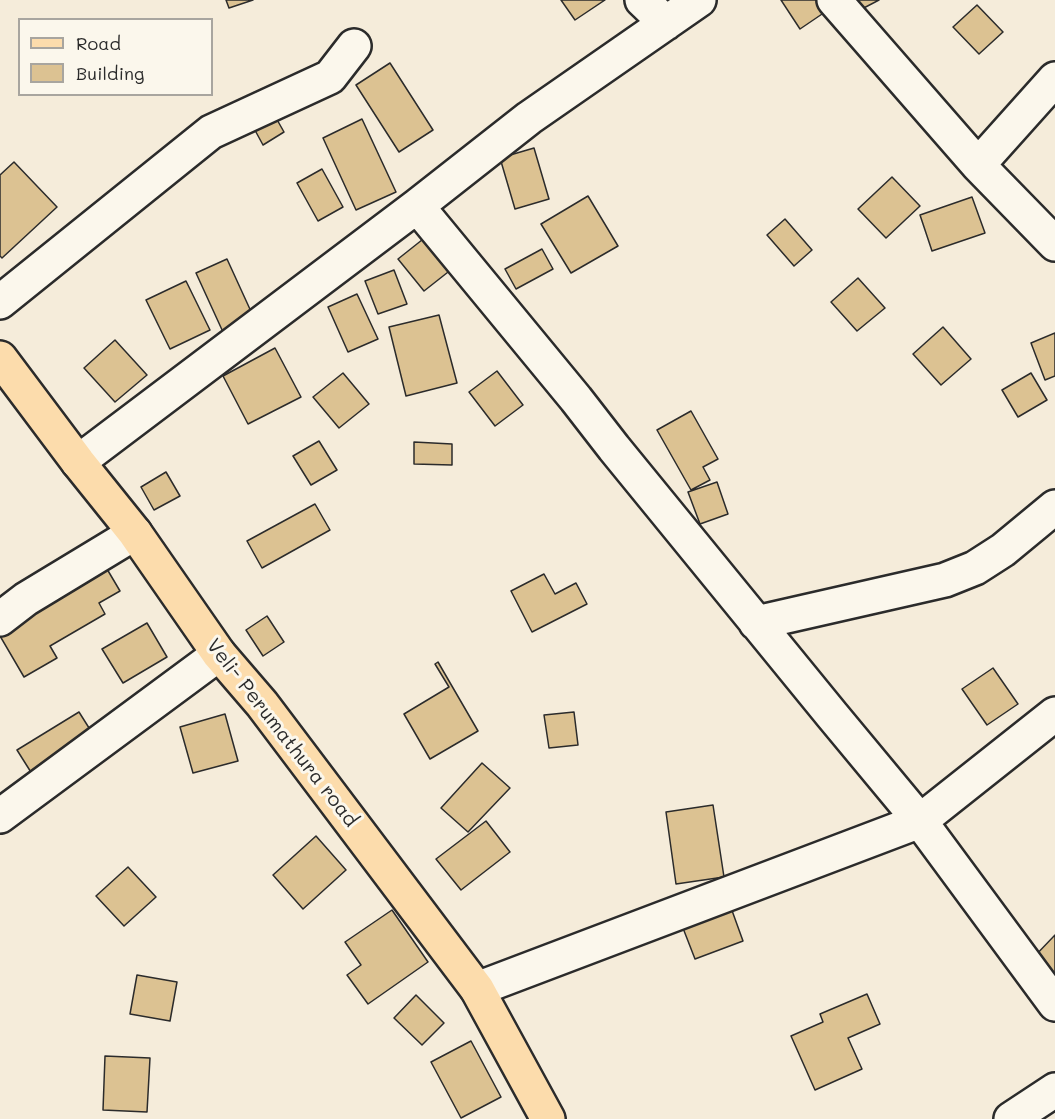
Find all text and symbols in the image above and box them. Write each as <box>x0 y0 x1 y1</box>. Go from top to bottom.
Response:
legend <box>18 18 213 96</box>
text: Road <box>76 31 121 55</box>
text: Building <box>76 61 144 85</box>
street label: Veli- Perumathura road <box>201 634 363 832</box>

